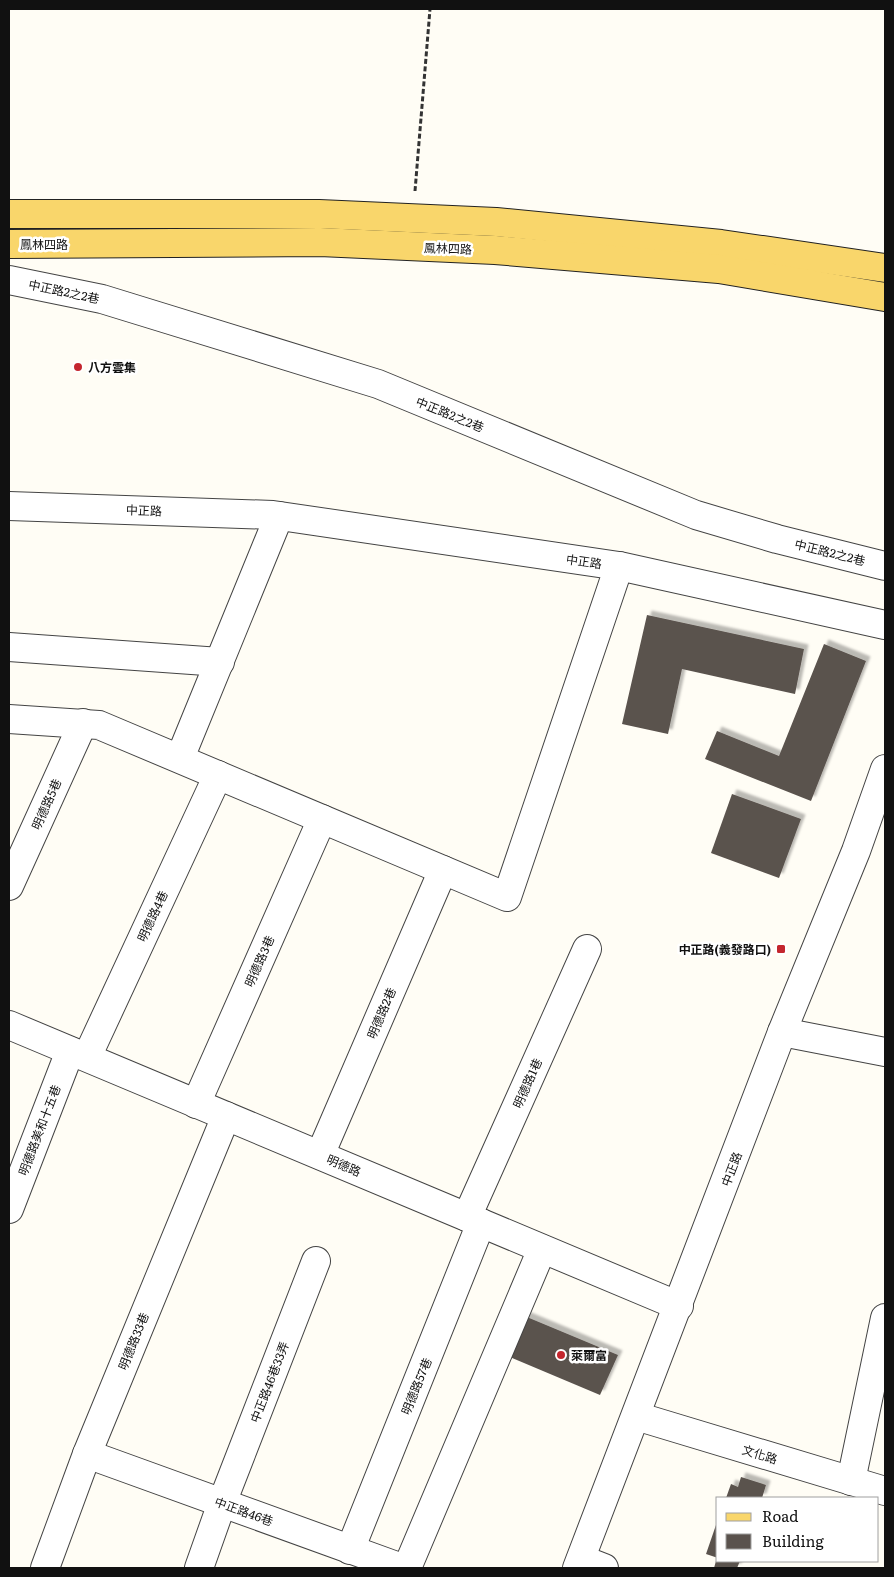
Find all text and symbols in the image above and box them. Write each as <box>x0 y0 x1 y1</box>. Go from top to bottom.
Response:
street label: 鳳林四路 <box>20 235 68 253</box>
street label: 鳳林四路 <box>424 238 472 258</box>
street label: 中正路2之2巷 <box>27 275 101 307</box>
place label: 八方雲集 <box>88 358 136 376</box>
marker: 八方雲集 <box>72 361 84 373</box>
street label: 中正路2之2巷 <box>413 392 487 436</box>
street label: 中正路 <box>126 500 162 520</box>
street label: 中正路2之2巷 <box>793 535 867 569</box>
street label: 中正路 <box>565 550 603 572</box>
street label: 明德路5巷 <box>27 776 65 832</box>
street label: 明德路4巷 <box>132 887 172 945</box>
street label: 明德路3巷 <box>240 932 278 990</box>
place label: 中正路(義發路口) <box>678 940 771 958</box>
marker: 中正路(義發路口) <box>775 943 787 955</box>
street label: 明德路2巷 <box>362 985 400 1041</box>
street label: 明德路1巷 <box>508 1055 546 1111</box>
street label: 明德路美和十五巷 <box>13 1082 65 1178</box>
street label: 中正路 <box>716 1149 746 1189</box>
street label: 明德路 <box>324 1150 364 1180</box>
street label: 明德路33巷 <box>113 1310 153 1372</box>
street label: 中正路46巷33弄 <box>245 1339 293 1425</box>
place label: 萊爾富 <box>571 1346 607 1364</box>
marker: 萊爾富 <box>555 1349 567 1361</box>
street label: 明德路57巷 <box>396 1355 436 1417</box>
street label: 文化路 <box>740 1440 780 1468</box>
street label: 中正路46巷 <box>212 1492 276 1530</box>
legend <box>716 1497 879 1562</box>
text: Road <box>762 1504 798 1527</box>
text: Building <box>762 1529 824 1552</box>

